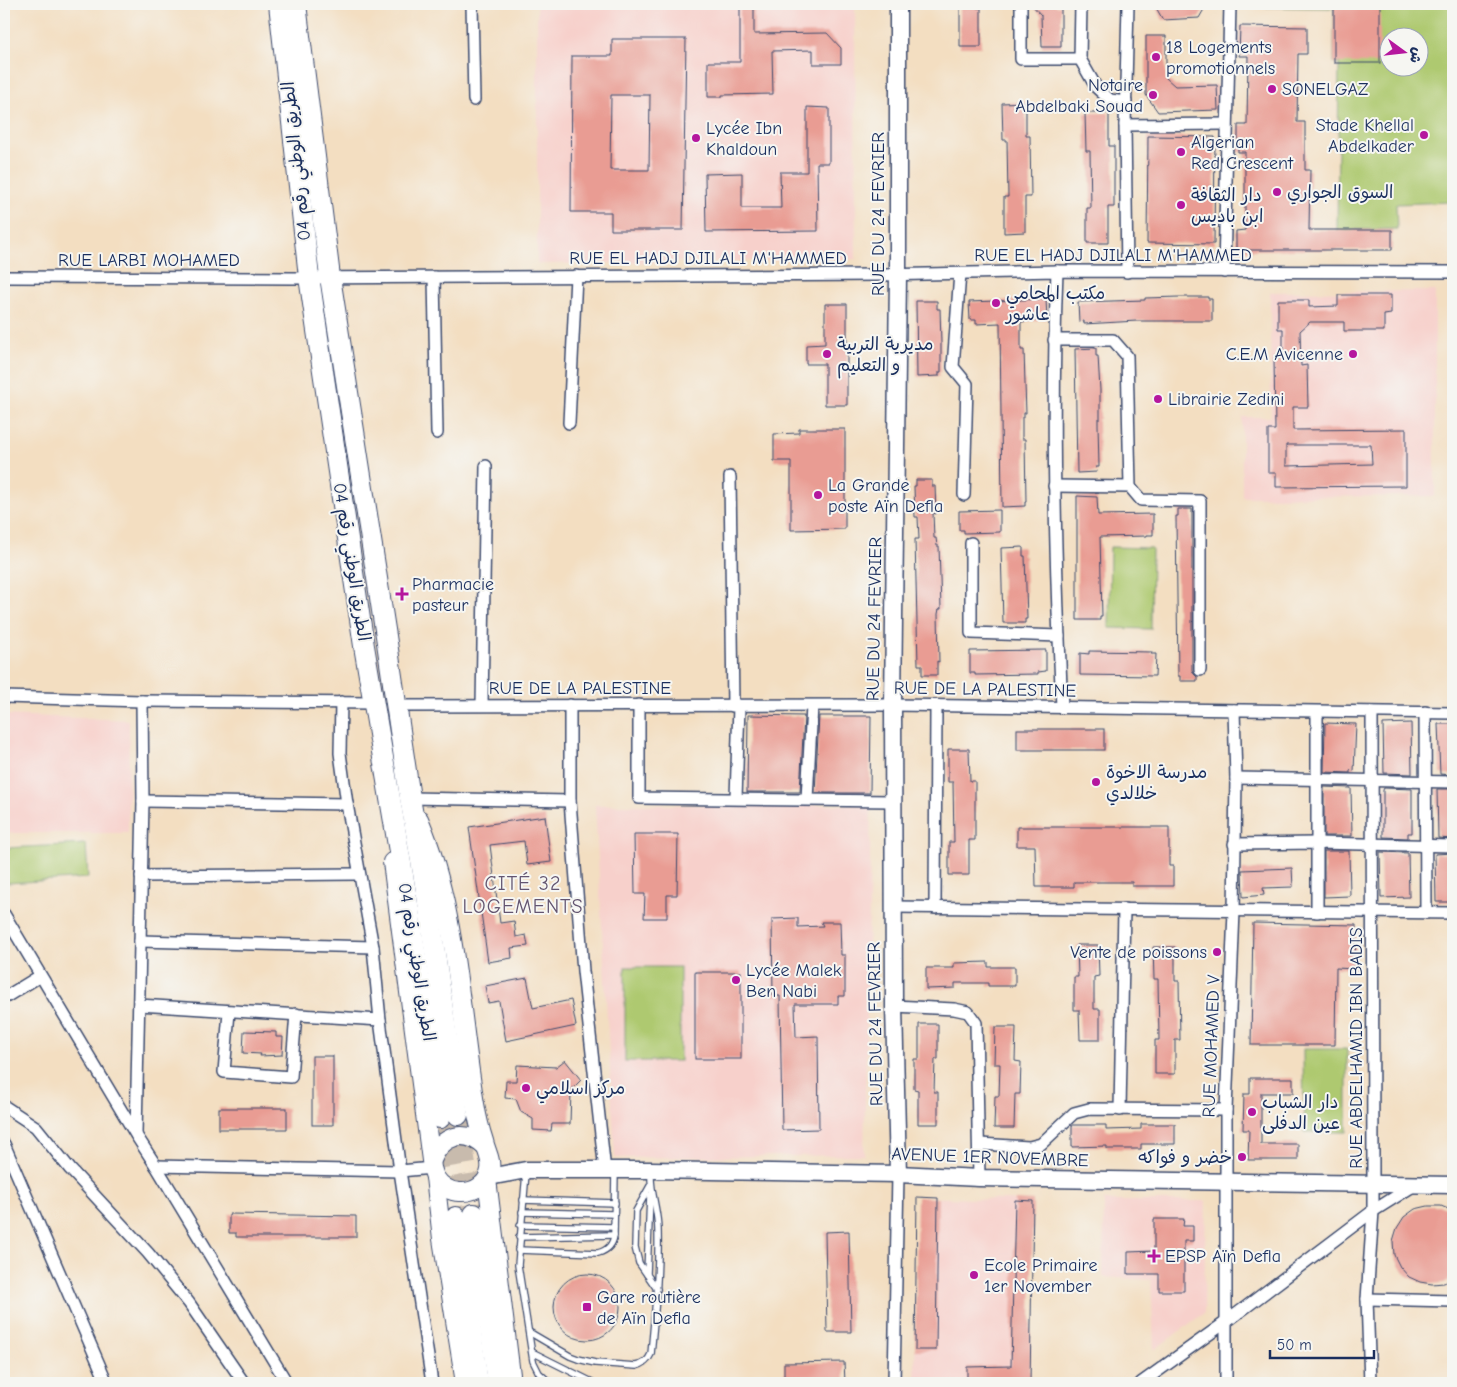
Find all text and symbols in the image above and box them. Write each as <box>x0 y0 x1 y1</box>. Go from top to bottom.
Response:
north arrow <box>1380 28 1430 78</box>
place label: 18 Logements promotionnels <box>1166 37 1275 79</box>
text: ش <box>1406 46 1426 65</box>
marker: 18 Logements promotionnels <box>1150 51 1162 63</box>
place label: Notaire Abdelbaki Souad <box>1015 75 1143 117</box>
place label: SONELGAZ <box>1282 79 1369 100</box>
street label: الطريق الوطني رقم 04 <box>278 80 320 242</box>
marker: SONELGAZ <box>1266 83 1278 95</box>
marker: Notaire Abdelbaki Souad <box>1147 89 1159 101</box>
place label: Stade Khellal Abdelkader <box>1316 115 1415 157</box>
place label: Lycée Ibn Khaldoun <box>706 118 782 160</box>
marker: Stade Khellal Abdelkader <box>1418 129 1430 141</box>
marker: Lycée Ibn Khaldoun <box>690 132 702 144</box>
street label: RUE DU 24 FEVRIER <box>868 132 889 296</box>
place label: Algerian Red Crescent <box>1191 132 1294 174</box>
marker: Algerian Red Crescent <box>1175 146 1187 158</box>
place label: السوق الجواري <box>1287 182 1393 205</box>
place label: دار الثقافة ابن باديس <box>1191 185 1263 227</box>
marker: السوق الجواري <box>1271 186 1283 198</box>
marker: دار الثقافة ابن باديس <box>1175 199 1187 211</box>
street label: RUE EL HADJ DJILALI M'HAMMED <box>974 245 1252 266</box>
street label: RUE EL HADJ DJILALI M'HAMMED <box>569 248 847 269</box>
street label: RUE LARBI MOHAMED <box>58 250 240 271</box>
place label: مكتب المحامي عاشور <box>1004 283 1105 325</box>
marker: مكتب المحامي عاشور <box>990 297 1002 309</box>
place label: مديرية التربية و التعليم <box>837 334 934 379</box>
place label: C.E.M Avicenne <box>1226 344 1343 365</box>
marker: مديرية التربية و التعليم <box>821 348 833 360</box>
marker: C.E.M Avicenne <box>1347 348 1359 360</box>
place label: Librairie Zedini <box>1168 389 1284 410</box>
marker: Librairie Zedini <box>1152 393 1164 405</box>
place label: La Grande poste Aïn Defla <box>828 475 943 517</box>
street label: الطريق الوطني رقم 04 <box>324 481 374 644</box>
marker: La Grande poste Aïn Defla <box>812 489 824 501</box>
street label: RUE DU 24 FEVRIER <box>863 537 886 701</box>
place label: Pharmacie pasteur <box>412 574 494 616</box>
marker: Pharmacie pasteur <box>396 588 408 600</box>
street label: RUE DE LA PALESTINE <box>894 677 1077 702</box>
street label: RUE DE LA PALESTINE <box>489 678 671 699</box>
place label: مدرسة الاخوة خلالدي <box>1106 762 1207 806</box>
marker: مدرسة الاخوة خلالدي <box>1090 776 1102 788</box>
district label: CITÉ 32 LOGEMENTS <box>462 872 584 918</box>
street label: الطريق الوطني رقم 04 <box>389 881 439 1044</box>
street label: RUE ABDELHAMID IBN BADIS <box>1346 927 1367 1169</box>
street label: RUE DU 24 FEVRIER <box>864 941 887 1106</box>
place label: Vente de poissons <box>1070 942 1207 963</box>
marker: Vente de poissons <box>1211 946 1223 958</box>
place label: Lycée Malek Ben Nabi <box>746 960 842 1002</box>
marker: Lycée Malek Ben Nabi <box>730 974 742 986</box>
street label: RUE MOHAMED V <box>1199 974 1225 1118</box>
place label: مركز اسلامي <box>536 1078 625 1104</box>
marker: مركز اسلامي <box>520 1082 532 1094</box>
place label: دار الشباب عين الدفلى <box>1262 1092 1340 1134</box>
marker: دار الشباب عين الدفلى <box>1246 1106 1258 1118</box>
street label: AVENUE 1ER NOVEMBRE <box>891 1144 1089 1171</box>
place label: خضر و فواكه <box>1138 1147 1232 1168</box>
marker: خضر و فواكه <box>1236 1151 1248 1163</box>
place label: EPSP Aïn Defla <box>1165 1246 1281 1267</box>
marker: EPSP Aïn Defla <box>1147 1249 1161 1263</box>
place label: Ecole Primaire 1er November <box>984 1255 1097 1297</box>
marker: Ecole Primaire 1er November <box>968 1269 980 1281</box>
place label: Gare routière de Aïn Defla <box>597 1287 701 1329</box>
marker: Gare routière de Aïn Defla <box>581 1301 593 1313</box>
scale bar <box>1270 1327 1373 1359</box>
text: 50 m <box>1277 1336 1312 1354</box>

